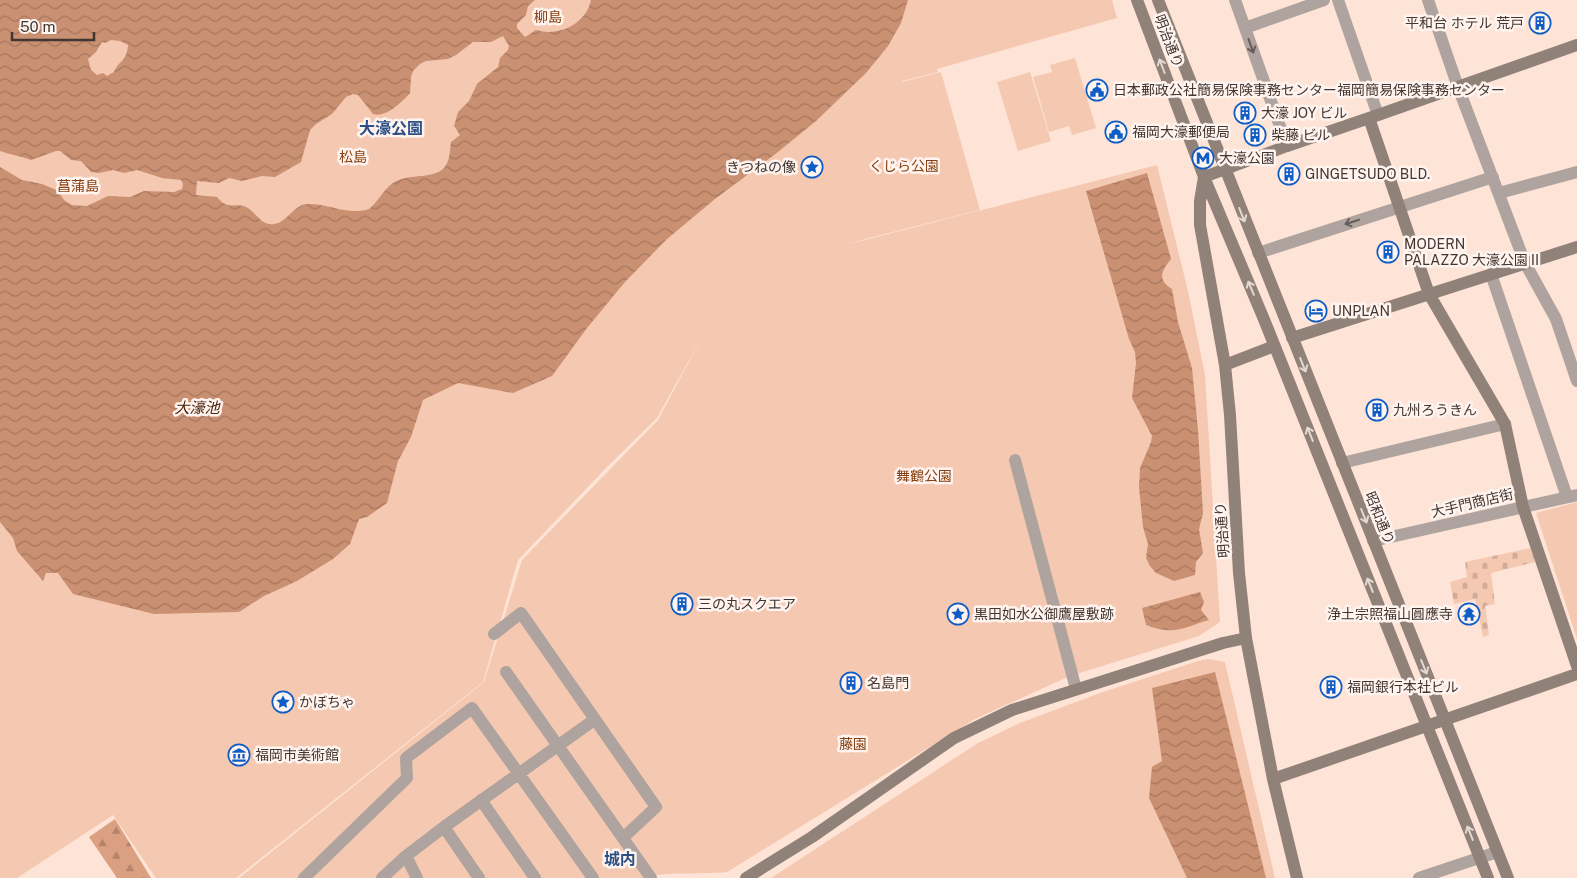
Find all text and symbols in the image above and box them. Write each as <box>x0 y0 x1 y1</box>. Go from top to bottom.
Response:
park label: 柳島 <box>534 9 562 25</box>
scale bar <box>12 10 95 42</box>
building icon: 平和台 ホテル 荒戸 <box>1528 11 1552 35</box>
street label: 明治通り <box>1151 12 1187 70</box>
place label: 平和台 ホテル 荒戸 <box>1405 15 1524 31</box>
text: 50 m <box>20 18 55 35</box>
one-way arrow <box>1247 38 1256 53</box>
one-way arrow <box>1157 59 1166 75</box>
public building icon: 日本郵政公社簡易保険事務センター福岡簡易保険事務センター <box>1085 78 1109 102</box>
place label: 日本郵政公社簡易保険事務センター福岡簡易保険事務センター <box>1113 82 1505 98</box>
building icon: 大濠 JOY ビル <box>1233 101 1257 125</box>
place label: 大濠 JOY ビル <box>1261 105 1348 121</box>
district label: 大濠公園 <box>359 119 423 138</box>
public building icon: 福岡大濠郵便局 <box>1104 120 1128 144</box>
building icon: 柴藤 ビル <box>1243 123 1267 147</box>
place label: 福岡大濠郵便局 <box>1132 124 1230 140</box>
place label: 柴藤 ビル <box>1271 127 1330 143</box>
metro station icon: 大濠公園 <box>1191 146 1215 170</box>
park label: 松島 <box>339 149 367 165</box>
place label: 大濠公園 <box>1219 150 1275 166</box>
place icon: きつねの像 <box>800 155 824 179</box>
park label: くじら公園 <box>869 158 939 174</box>
place label: きつねの像 <box>726 159 796 175</box>
building icon: GINGETSUDO BLD. <box>1277 162 1301 186</box>
place label: GINGETSUDO BLD. <box>1305 166 1430 182</box>
park label: 菖蒲島 <box>57 178 99 194</box>
one-way arrow <box>1238 207 1248 222</box>
one-way arrow <box>1345 218 1361 227</box>
place label: MODERN PALAZZO 大濠公園Ⅱ <box>1404 236 1542 268</box>
building icon: MODERN PALAZZO 大濠公園Ⅱ <box>1376 240 1400 264</box>
one-way arrow <box>1245 281 1255 296</box>
hotel icon: UNPLAN <box>1304 299 1328 323</box>
place label: UNPLAN <box>1332 303 1390 319</box>
one-way arrow <box>1299 357 1308 373</box>
building icon: 九州ろうきん <box>1365 398 1389 422</box>
water label: 大濠池 <box>174 399 221 416</box>
place label: 九州ろうきん <box>1393 402 1477 418</box>
one-way arrow <box>1304 427 1314 442</box>
park label: 舞鶴公園 <box>896 468 952 484</box>
street label: 大手門商店街 <box>1429 486 1515 520</box>
street label: 昭和通り <box>1362 489 1398 547</box>
street label: 明治通り <box>1212 502 1232 558</box>
one-way arrow <box>1359 508 1369 523</box>
one-way arrow <box>1365 577 1374 593</box>
building icon: 三の丸スクエア <box>670 592 694 616</box>
place label: 三の丸スクエア <box>698 596 796 612</box>
place icon: 黒田如水公御鷹屋敷跡 <box>946 602 970 626</box>
temple icon: 浄土宗照福山圓應寺 <box>1457 602 1481 626</box>
place label: 黒田如水公御鷹屋敷跡 <box>974 606 1114 622</box>
place label: 浄土宗照福山圓應寺 <box>1327 606 1453 622</box>
one-way arrow <box>1420 659 1429 674</box>
building icon: 名島門 <box>839 671 863 695</box>
place label: 名島門 <box>867 675 909 691</box>
building icon: 福岡銀行本社ビル <box>1319 675 1343 699</box>
place label: 福岡銀行本社ビル <box>1347 679 1459 695</box>
place icon: かぼちゃ <box>271 690 295 714</box>
place label: かぼちゃ <box>299 694 355 710</box>
park label: 藤園 <box>839 736 867 752</box>
museum icon: 福岡市美術館 <box>227 743 251 767</box>
place label: 福岡市美術館 <box>255 747 339 763</box>
one-way arrow <box>1465 826 1474 841</box>
district label: 城内 <box>604 850 636 869</box>

